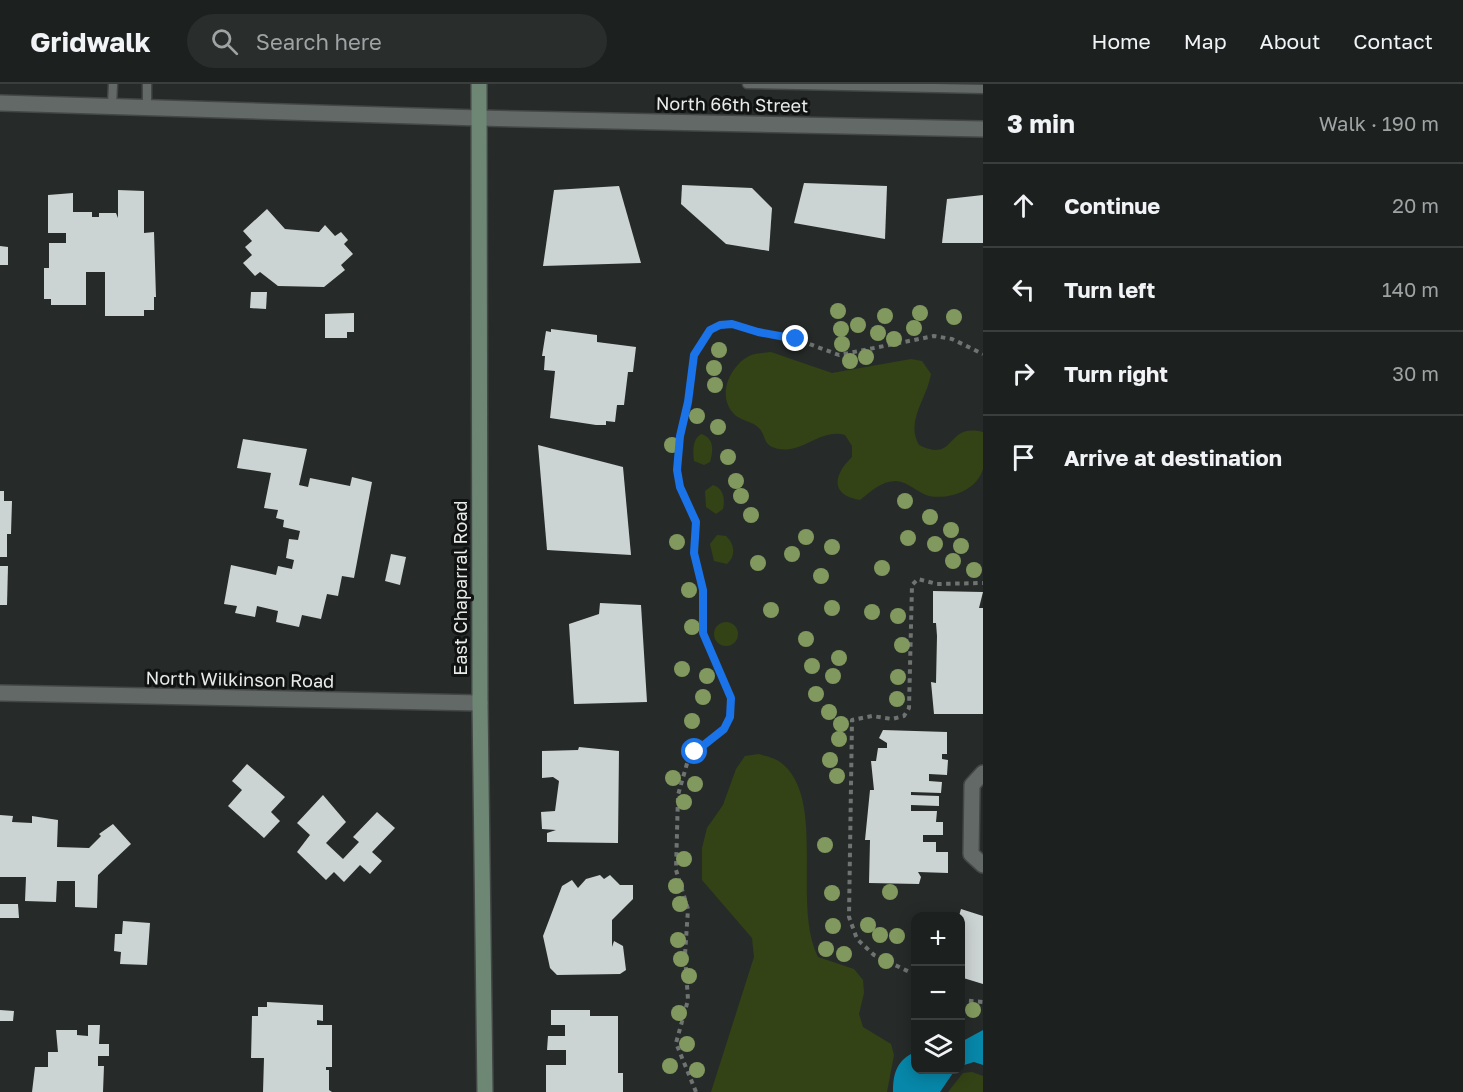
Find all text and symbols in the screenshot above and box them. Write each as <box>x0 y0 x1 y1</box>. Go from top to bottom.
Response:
search box <box>187 14 607 68</box>
text: Gridwalk <box>30 25 151 58</box>
icon: search <box>208 25 241 58</box>
text: Search here <box>256 28 382 55</box>
text: Home <box>1091 28 1151 54</box>
text: Map <box>1184 28 1227 54</box>
text: About <box>1260 28 1320 54</box>
text: Contact <box>1353 28 1433 54</box>
street label: North 66th Street <box>656 92 808 116</box>
text: 3 min <box>1007 108 1075 139</box>
text: Walk · 190 m <box>1319 111 1439 135</box>
icon: ahead <box>1007 189 1040 222</box>
text: Continue <box>1064 192 1160 219</box>
text: 20 m <box>1392 193 1439 217</box>
icon: left <box>1007 273 1040 306</box>
text: Turn left <box>1064 276 1155 303</box>
text: 140 m <box>1382 277 1439 301</box>
route end <box>782 325 808 351</box>
icon: right <box>1007 357 1040 390</box>
text: Turn right <box>1064 360 1168 387</box>
text: 30 m <box>1392 361 1439 385</box>
icon: arrive <box>1007 441 1040 474</box>
text: Arrive at destination <box>1064 444 1282 471</box>
street label: East Chaparral Road <box>449 500 471 676</box>
street label: North Wilkinson Road <box>146 666 334 692</box>
route start <box>681 738 707 764</box>
map controls <box>911 912 965 1074</box>
button: + <box>911 912 965 966</box>
button: − <box>911 966 965 1020</box>
button: layers <box>911 1020 965 1074</box>

